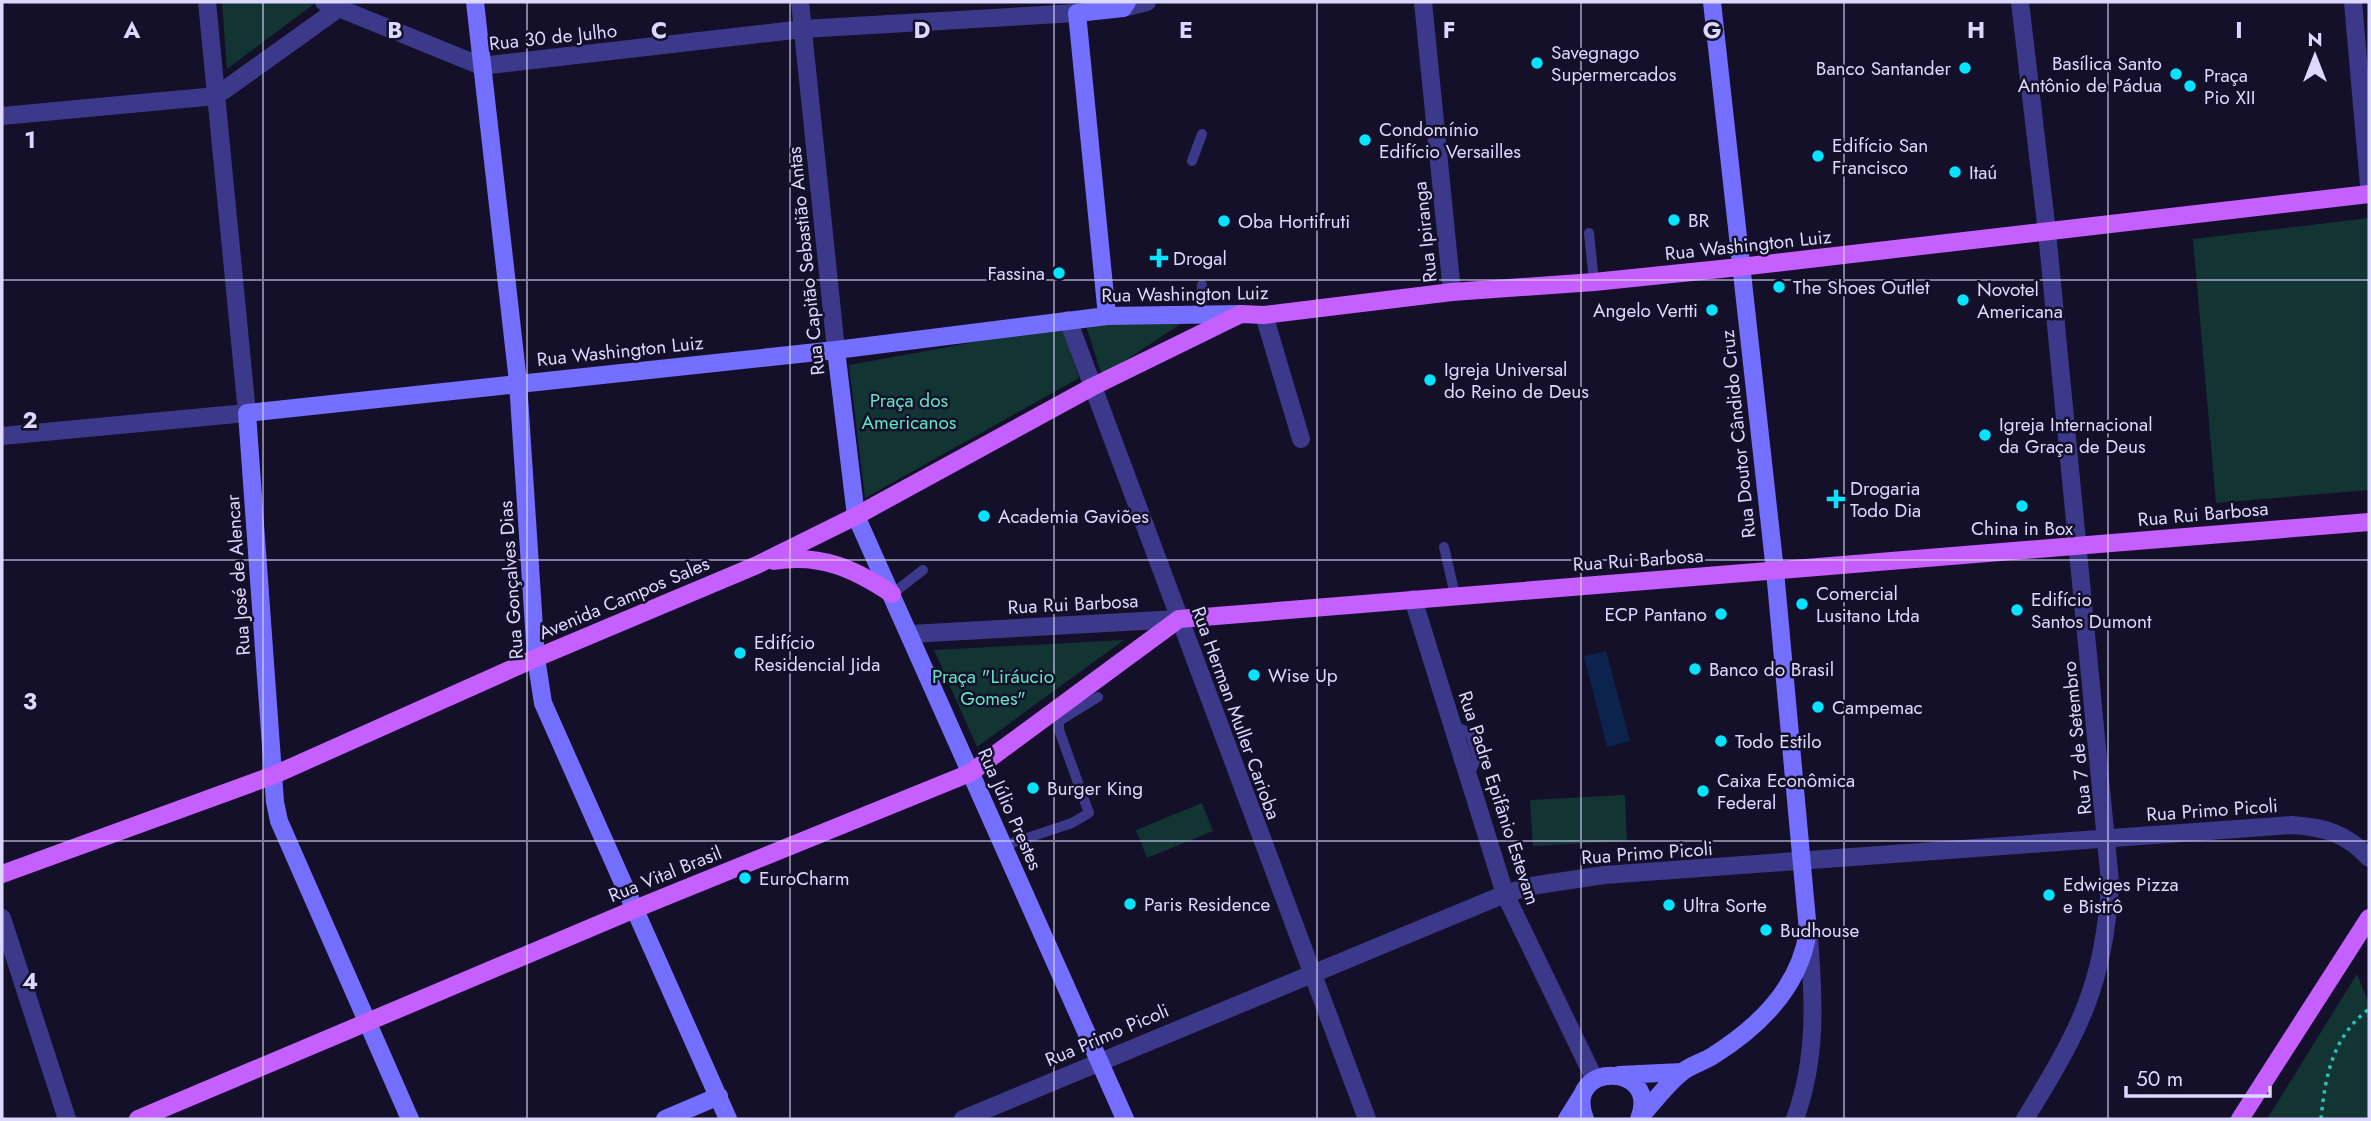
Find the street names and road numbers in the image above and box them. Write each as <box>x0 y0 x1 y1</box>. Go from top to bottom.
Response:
street label: Rua 30 de Julho <box>488 17 618 57</box>
street label: Rua Capitão Sebastião Antas <box>781 145 831 377</box>
street label: Rua Ipiranga <box>1406 180 1444 284</box>
street label: Rua Washington Luiz <box>1663 223 1833 267</box>
street label: Rua Washington Luiz <box>1101 279 1269 309</box>
street label: Rua Doutor Cândido Cruz <box>1714 328 1762 539</box>
street label: Rua Washington Luiz <box>535 329 705 373</box>
street label: Rua José de Alencar <box>219 493 257 656</box>
street label: Rua Rui Barbosa <box>2137 495 2269 533</box>
street label: Rua Gonçalves Dias <box>492 499 530 660</box>
street label: Rua Rui Barbosa <box>1572 542 1704 578</box>
street label: Avenida Campos Sales <box>535 550 714 646</box>
street label: Rua Rui Barbosa <box>1007 587 1139 621</box>
street label: Rua Herman Muller Carioba <box>1185 603 1287 823</box>
street label: Rua 7 de Setembro <box>2056 660 2098 816</box>
street label: Rua Padre Epifânio Estevam <box>1452 688 1546 908</box>
street label: Rua Júlio Prestes <box>971 744 1049 875</box>
street label: Rua Primo Picoli <box>2145 792 2279 828</box>
street label: Rua Primo Picoli <box>1580 835 1714 871</box>
street label: Rua Vital Brasil <box>604 839 726 909</box>
street label: Rua Primo Picoli <box>1041 997 1173 1073</box>

